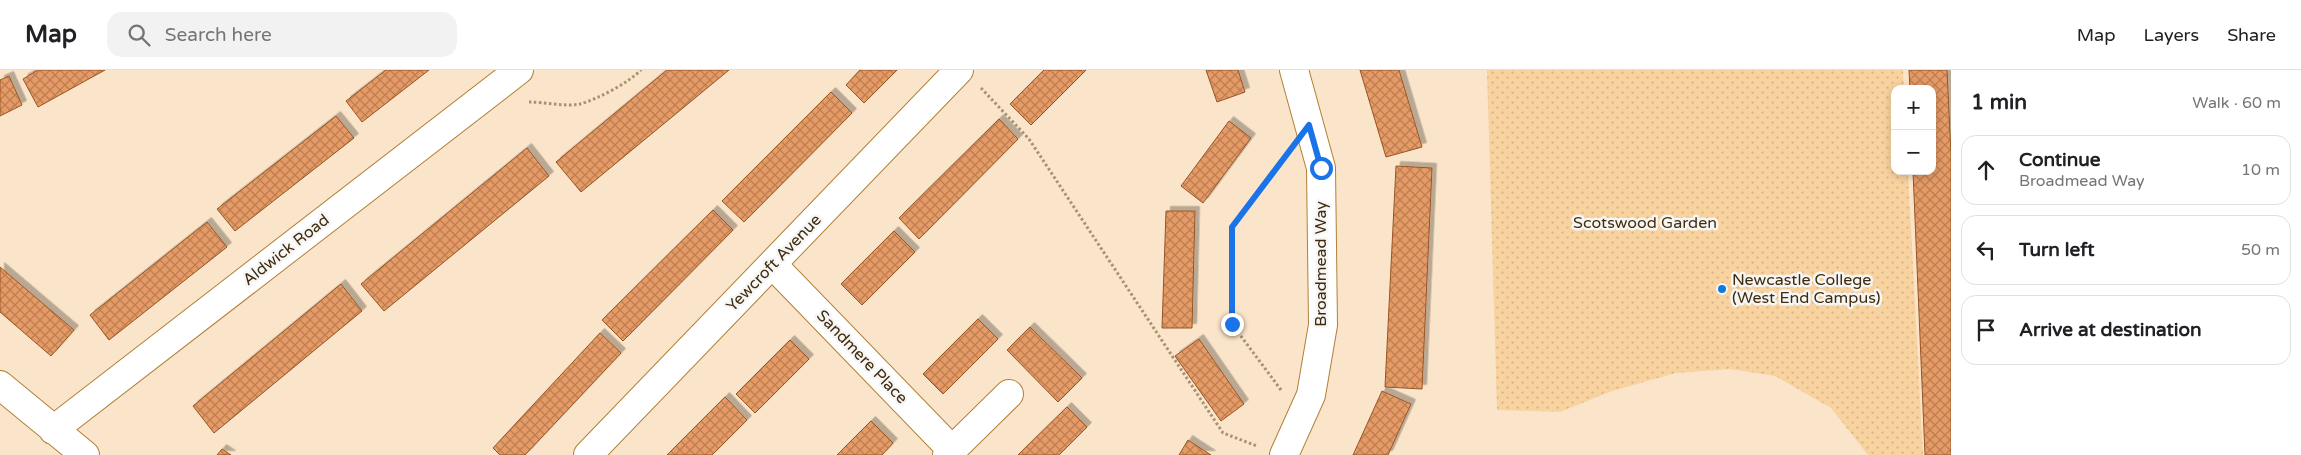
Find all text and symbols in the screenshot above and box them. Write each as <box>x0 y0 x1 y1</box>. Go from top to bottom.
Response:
search box <box>107 12 457 57</box>
text: Map <box>25 20 77 49</box>
icon: search <box>125 21 153 49</box>
text: Search here <box>165 24 272 46</box>
text: Map <box>2077 24 2116 46</box>
text: Layers <box>2144 24 2199 46</box>
text: Share <box>2227 24 2276 46</box>
map controls <box>1891 85 1936 175</box>
button: + <box>1891 85 1936 130</box>
text: 1 min <box>1971 90 2027 115</box>
text: Walk · 60 m <box>2192 93 2281 113</box>
button: − <box>1891 130 1936 175</box>
text: Continue <box>2019 149 2101 171</box>
icon: ahead <box>1972 156 2000 184</box>
route start <box>1310 157 1333 180</box>
text: 10 m <box>2241 160 2280 180</box>
text: Broadmead Way <box>2019 171 2145 191</box>
street label: Broadmead Way <box>1311 201 1331 327</box>
street label: Aldwick Road <box>239 210 333 290</box>
street label: Yewcroft Avenue <box>722 210 826 316</box>
park label: Scotswood Garden <box>1573 213 1717 233</box>
icon: left <box>1972 236 2000 264</box>
text: Turn left <box>2019 239 2095 261</box>
text: 50 m <box>2241 240 2280 260</box>
place label: Newcastle College (West End Campus) <box>1732 270 1881 308</box>
marker: Newcastle College (West End Campus) <box>1716 283 1728 295</box>
street label: Sandmere Place <box>812 306 912 408</box>
route end <box>1221 313 1244 336</box>
icon: arrive <box>1972 316 2000 344</box>
text: Arrive at destination <box>2019 319 2202 341</box>

